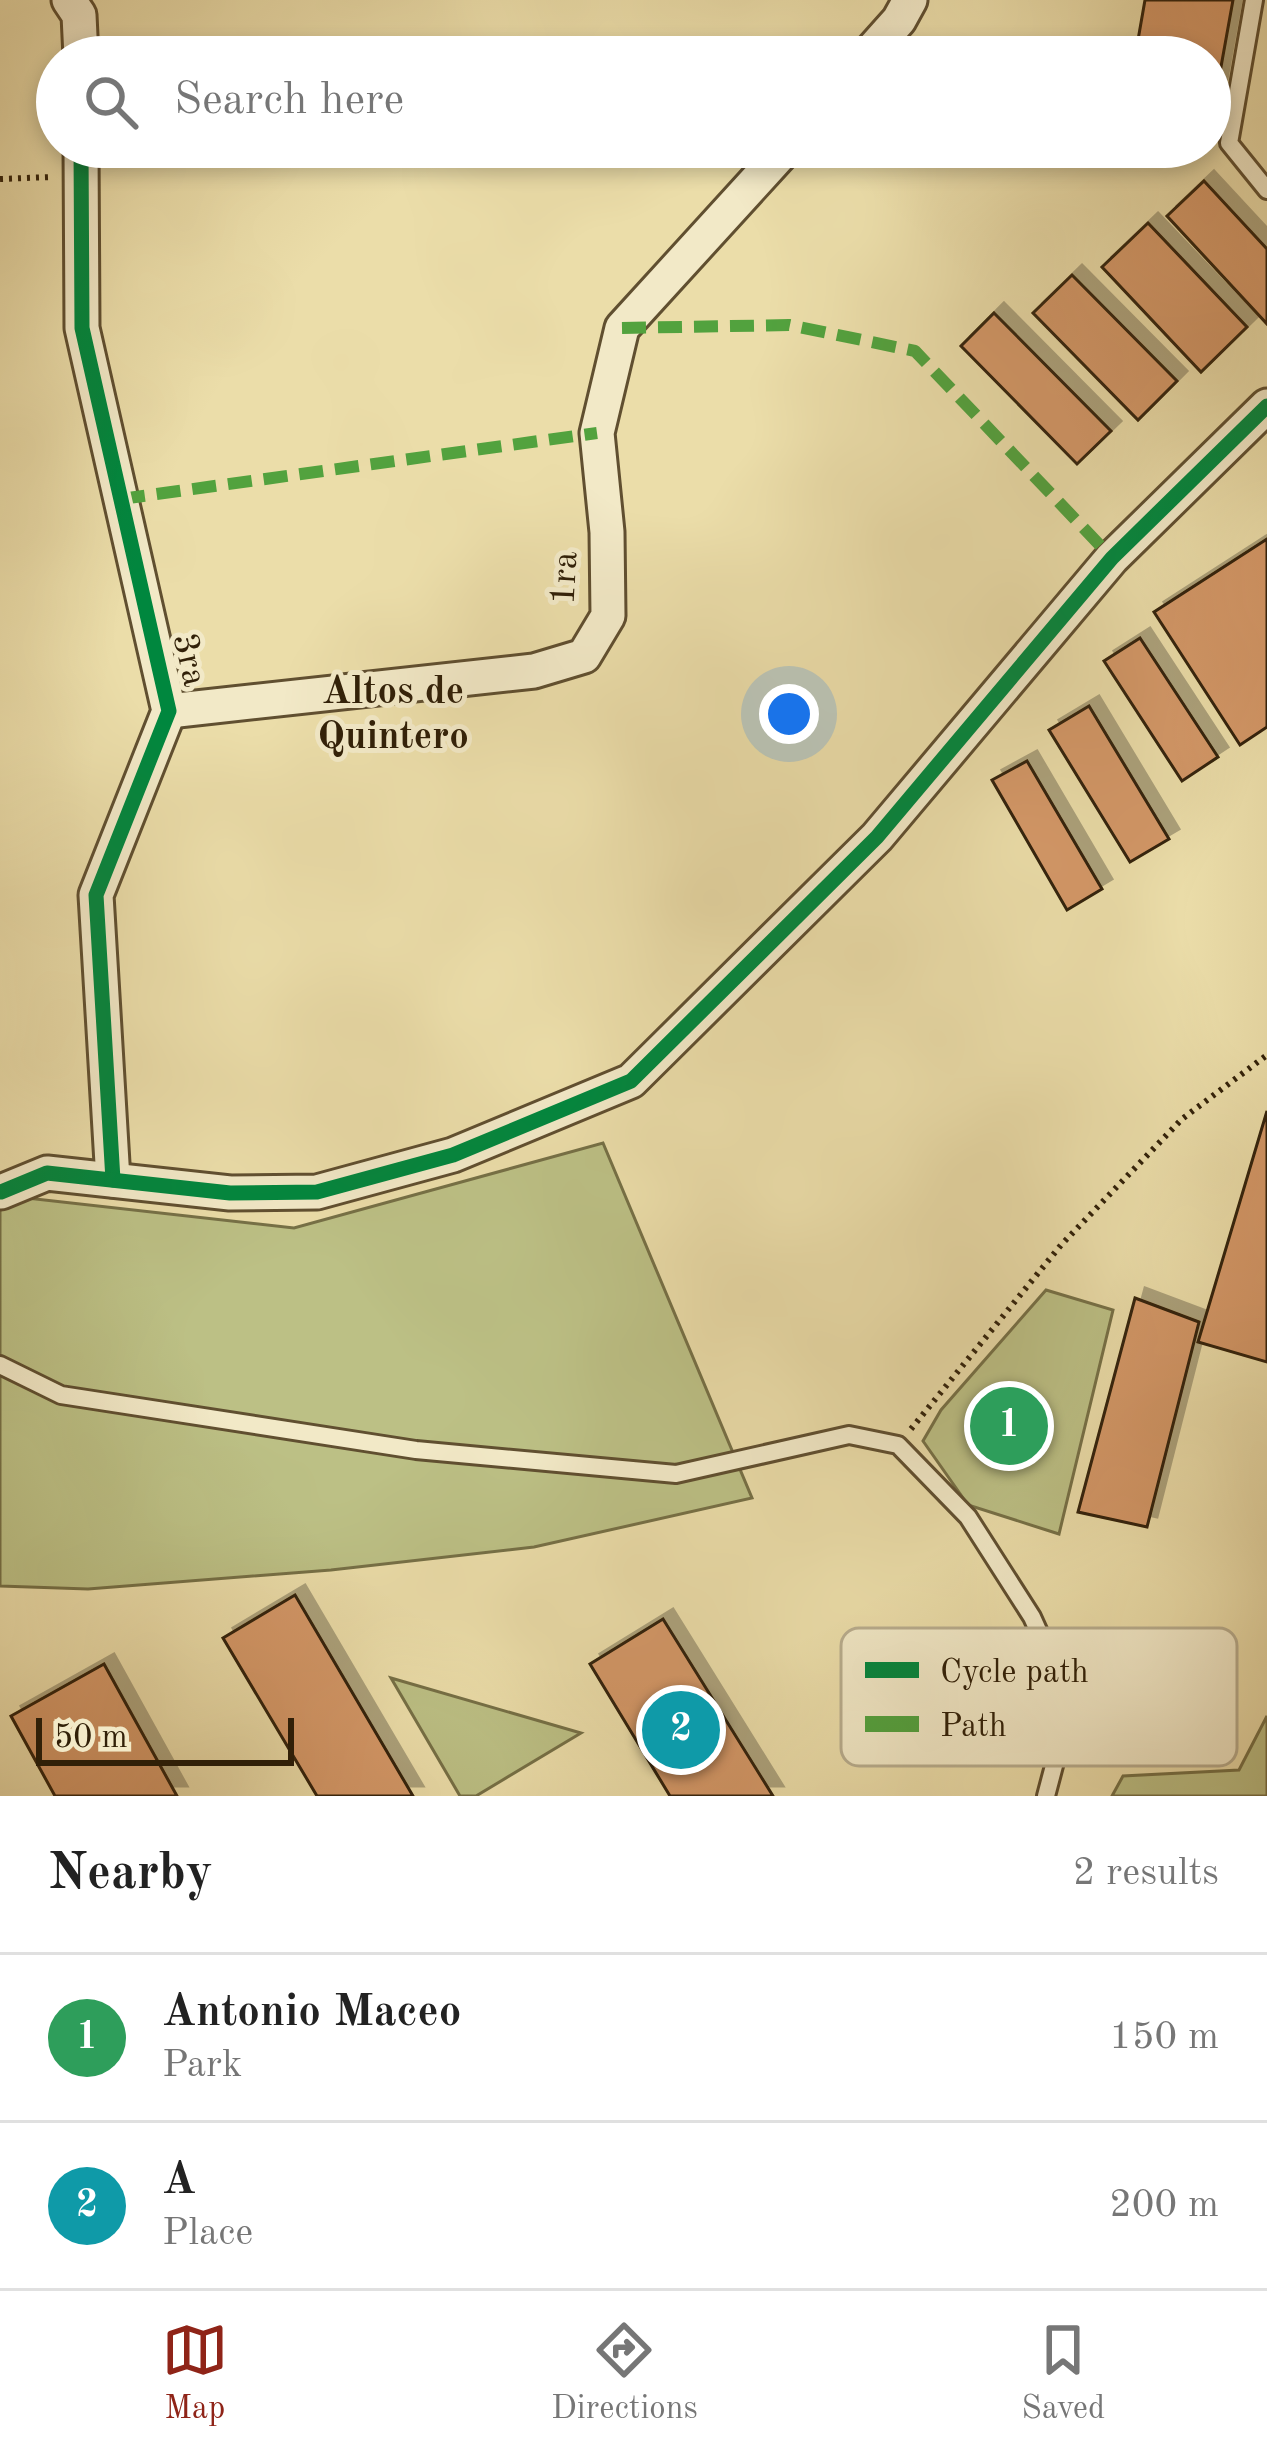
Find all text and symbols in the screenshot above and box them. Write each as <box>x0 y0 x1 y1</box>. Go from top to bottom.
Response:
search box <box>36 36 1231 168</box>
icon: search <box>78 69 144 135</box>
text: Search here <box>174 79 404 124</box>
street label: 1ra <box>547 550 585 606</box>
street label: 3ra <box>164 630 212 690</box>
district label: Altos de Quintero <box>317 673 469 757</box>
your location <box>759 684 819 744</box>
pin: 1 <box>970 1381 1048 1471</box>
legend <box>841 1628 1237 1766</box>
text: Cycle path <box>940 1657 1089 1690</box>
pin: 2 <box>642 1685 720 1775</box>
text: Path <box>940 1711 1007 1744</box>
scale bar <box>36 1712 294 1765</box>
text: 50 m <box>54 1722 128 1755</box>
text: Nearby <box>48 1849 213 1900</box>
text: 2 results <box>1073 1854 1219 1893</box>
text: Antonio Maceo <box>162 1991 462 2036</box>
text: 1 <box>76 2018 98 2057</box>
text: 150 m <box>1109 2018 1219 2057</box>
text: Park <box>162 2046 242 2085</box>
text: A <box>162 2159 196 2204</box>
text: 2 <box>76 2186 98 2225</box>
text: 200 m <box>1109 2186 1219 2225</box>
text: Place <box>162 2214 253 2253</box>
tab: Map <box>162 2317 228 2430</box>
tab: Directions <box>551 2317 698 2430</box>
tab: Saved <box>1021 2317 1105 2430</box>

